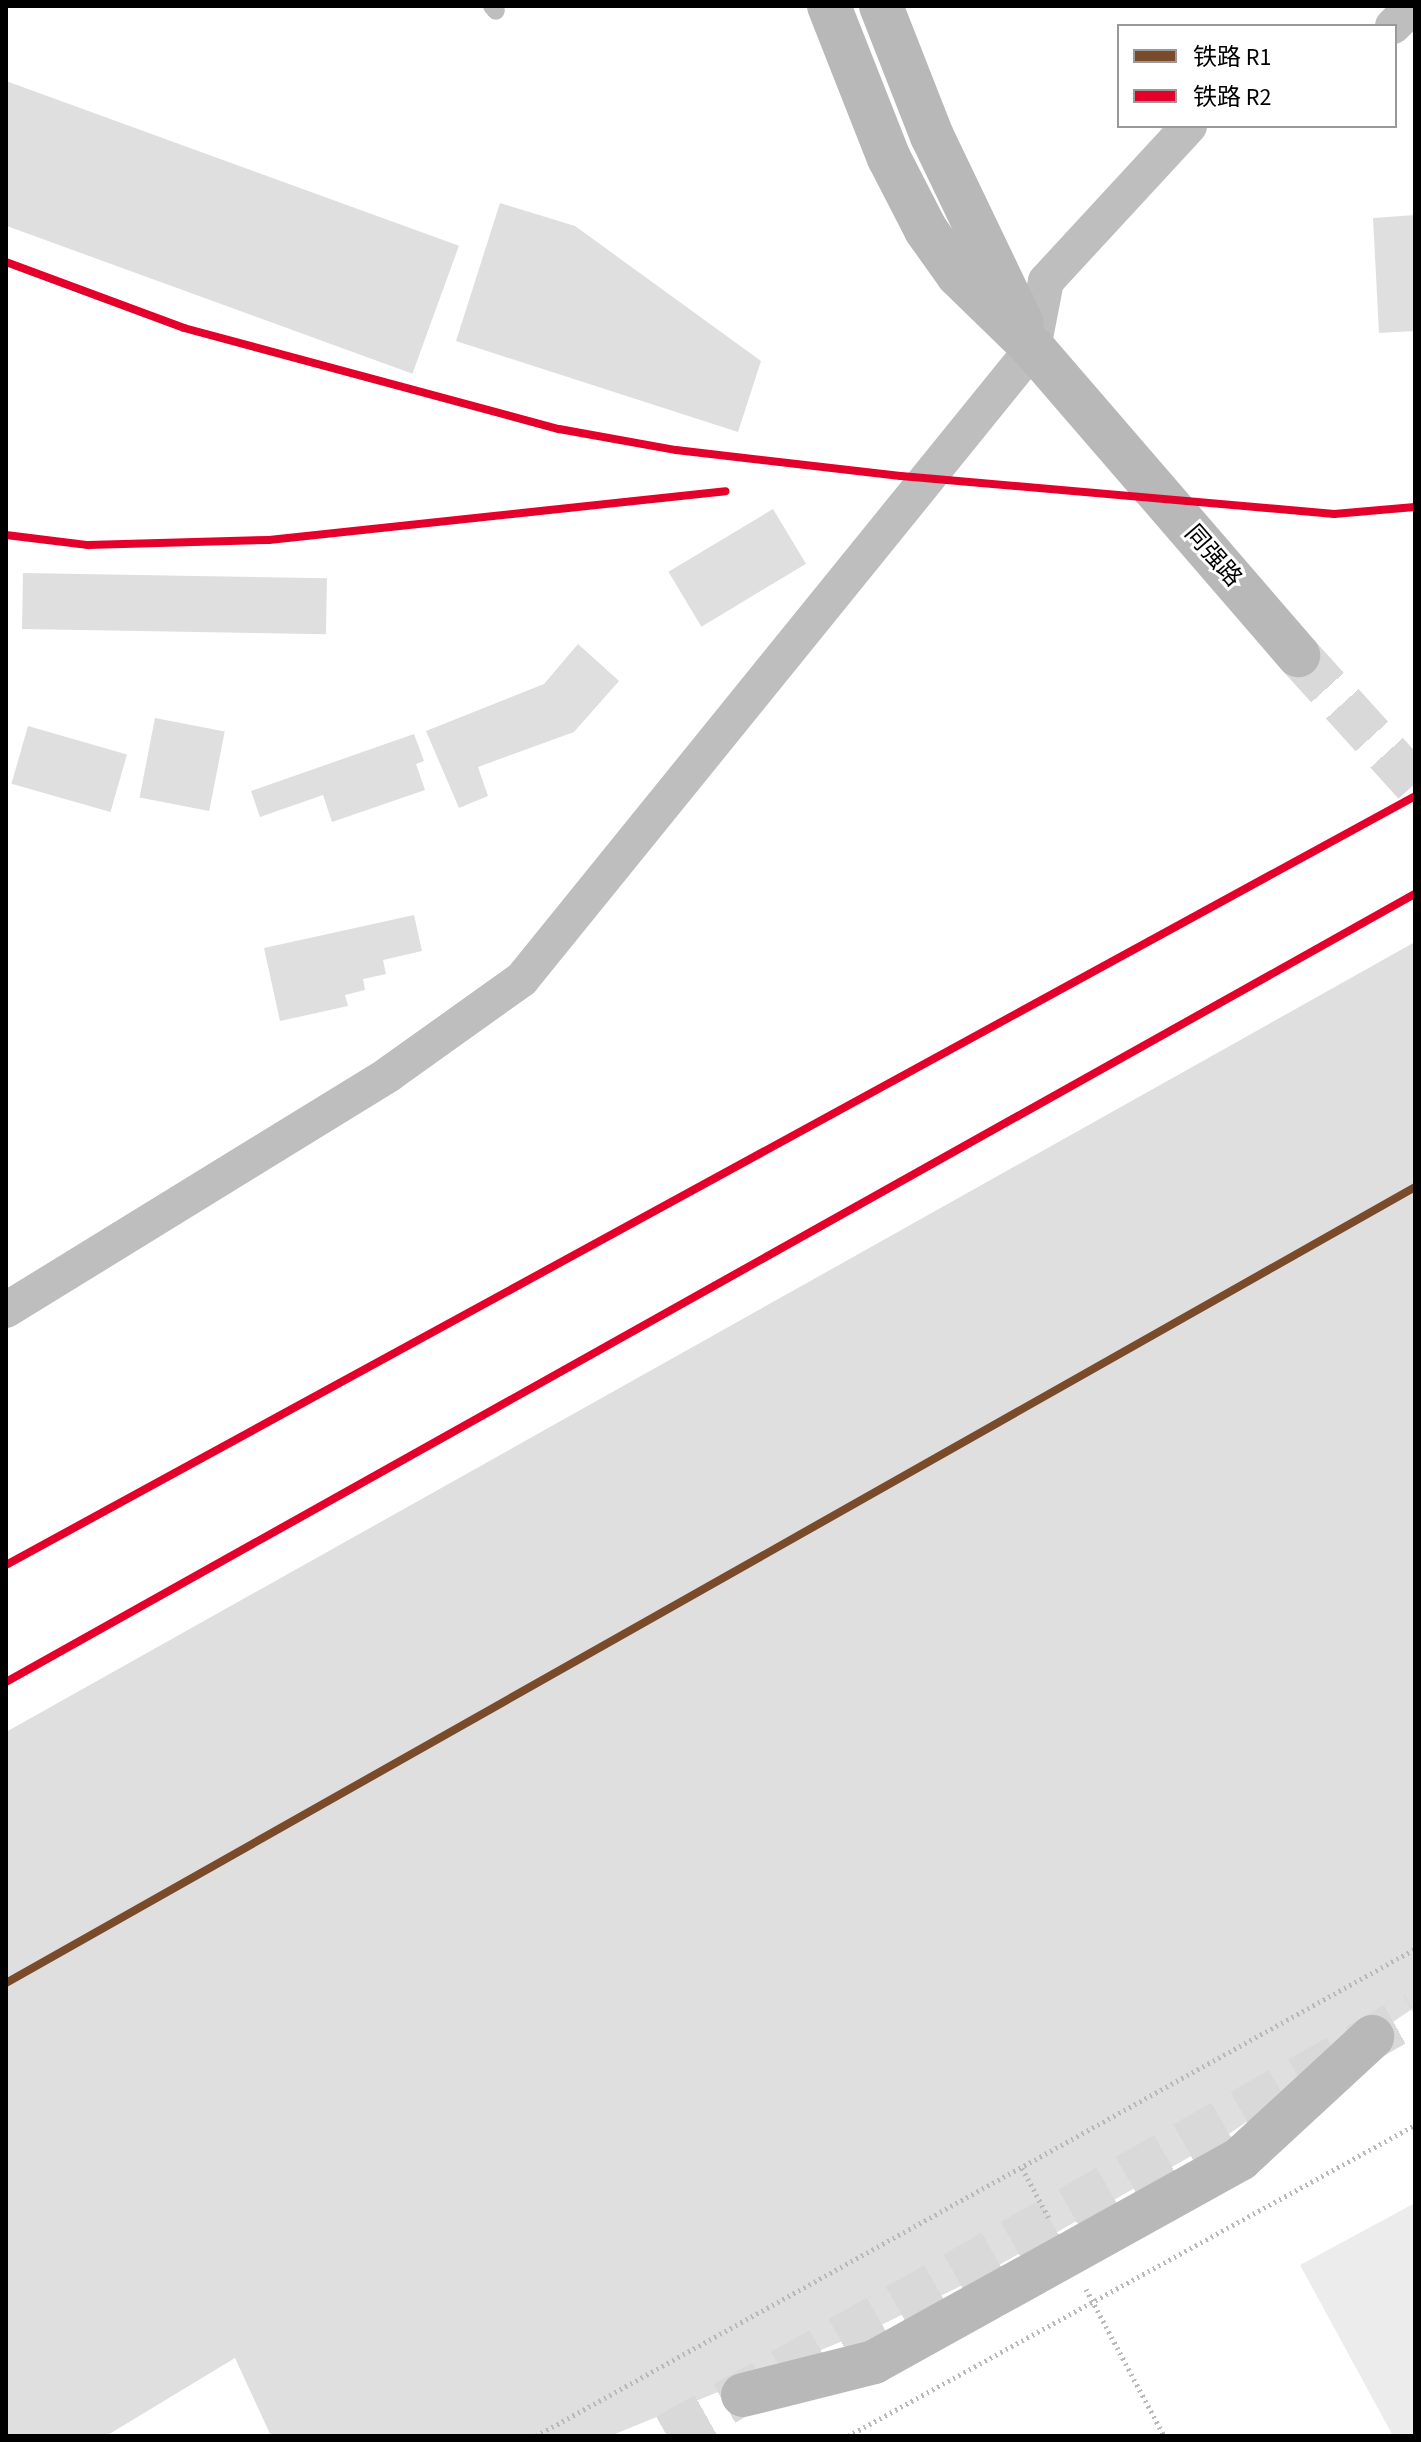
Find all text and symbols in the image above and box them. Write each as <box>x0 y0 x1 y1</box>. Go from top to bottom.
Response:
legend <box>1117 24 1397 128</box>
text: 铁路 R1 <box>1193 40 1271 75</box>
text: 铁路 R2 <box>1193 80 1271 115</box>
street label: 同强路 <box>1179 519 1247 593</box>

